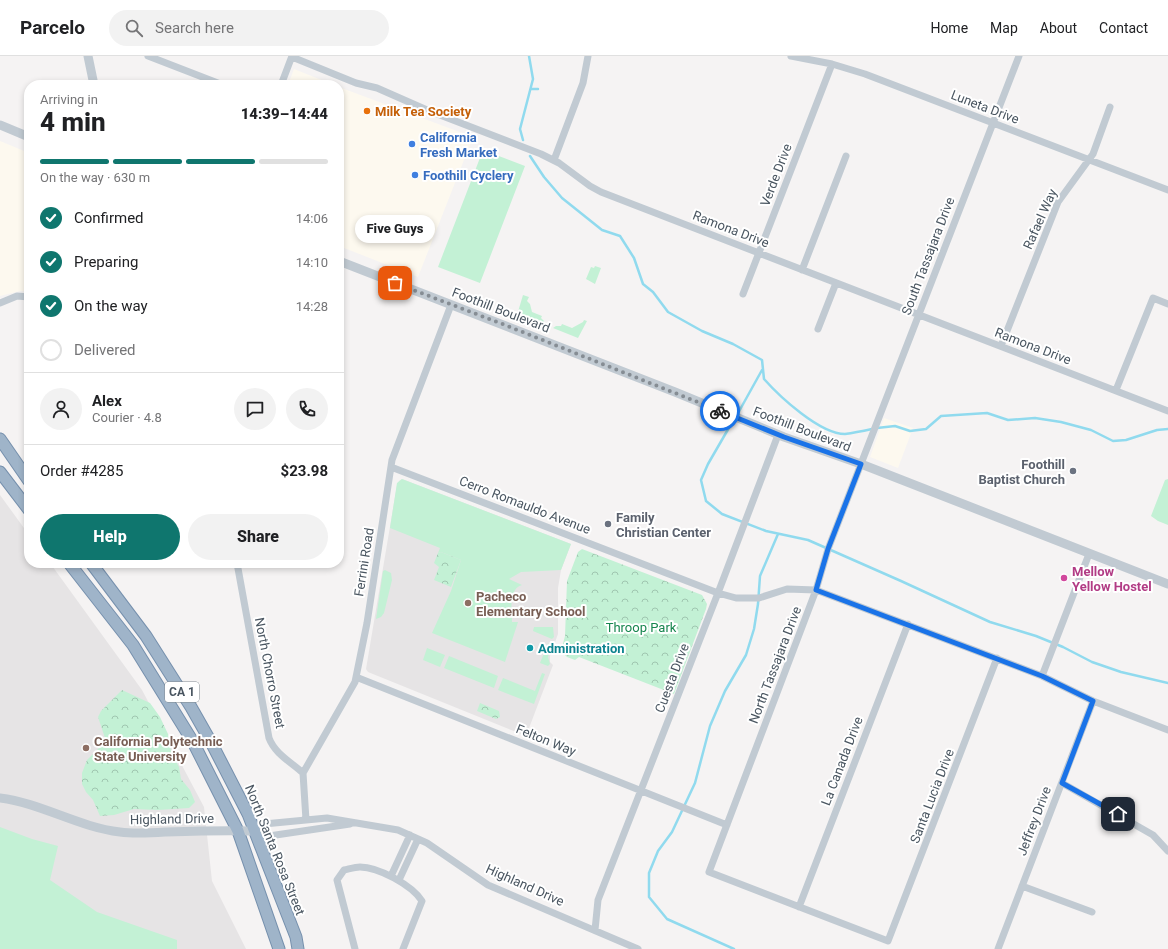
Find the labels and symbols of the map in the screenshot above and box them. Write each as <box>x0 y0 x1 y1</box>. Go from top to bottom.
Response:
street label: Luneta Drive <box>949 87 1021 127</box>
place label: Milk Tea Society <box>375 104 472 119</box>
marker: Milk Tea Society <box>362 106 372 116</box>
place label: California Fresh Market <box>420 130 498 160</box>
marker: California Fresh Market <box>407 139 417 149</box>
street label: Verde Drive <box>757 141 795 208</box>
place label: Foothill Cyclery <box>423 168 514 183</box>
marker: Foothill Cyclery <box>410 170 420 180</box>
street label: Rafael Way <box>1020 187 1060 251</box>
street label: South Tassajara Drive <box>899 195 957 317</box>
street label: Ramona Drive <box>691 208 771 250</box>
callout: Five Guys <box>355 215 435 243</box>
pin <box>378 266 412 300</box>
street label: Foothill Boulevard <box>450 284 552 336</box>
street label: Ramona Drive <box>993 325 1073 367</box>
courier <box>700 391 740 431</box>
street label: Foothill Boulevard <box>751 403 853 455</box>
place label: Foothill Baptist Church <box>979 457 1065 487</box>
marker: Foothill Baptist Church <box>1068 466 1078 476</box>
street label: Cerro Romauldo Avenue <box>457 473 593 537</box>
place label: Family Christian Center <box>616 510 711 540</box>
marker: Family Christian Center <box>603 519 613 529</box>
street label: Ferrini Road <box>351 527 377 597</box>
place label: Mellow Yellow Hostel <box>1072 564 1152 594</box>
marker: Mellow Yellow Hostel <box>1059 573 1069 583</box>
place label: Pacheco Elementary School <box>476 589 586 619</box>
marker: Pacheco Elementary School <box>463 598 473 608</box>
street label: North Tassajara Drive <box>746 604 804 726</box>
street label: North Chorro Street <box>252 616 288 730</box>
park label: Throop Park <box>606 620 677 635</box>
place label: Administration <box>538 641 625 656</box>
street label: Cuesta Drive <box>652 641 692 715</box>
marker: Administration <box>525 643 535 653</box>
road number: CA 1 <box>165 682 199 702</box>
street label: La Canada Drive <box>818 714 866 808</box>
street label: Felton Way <box>514 721 578 759</box>
place label: California Polytechnic State University <box>94 734 223 764</box>
marker: California Polytechnic State University <box>81 743 91 753</box>
street label: Santa Lucia Drive <box>907 747 957 845</box>
street label: North Santa Rosa Street <box>242 783 308 917</box>
street label: Jeffrey Drive <box>1014 784 1054 858</box>
pin <box>1101 797 1135 831</box>
street label: Highland Drive <box>130 811 214 827</box>
street label: Highland Drive <box>484 861 567 909</box>

